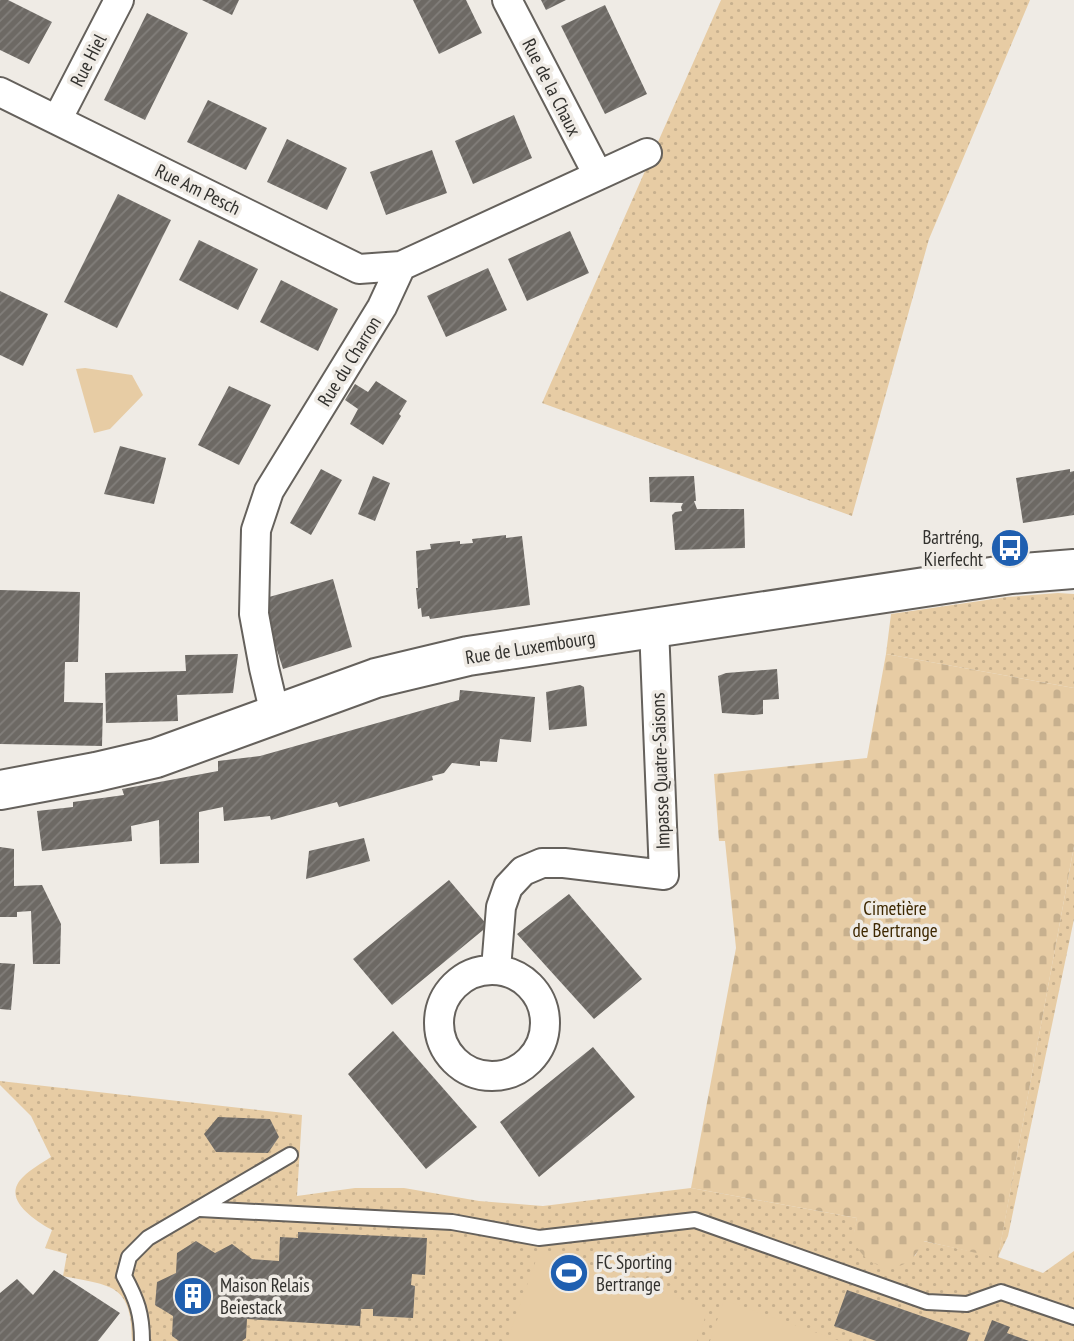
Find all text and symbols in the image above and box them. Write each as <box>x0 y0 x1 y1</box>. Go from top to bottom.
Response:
street label: Rue Hiel <box>65 29 112 90</box>
street label: Rue de la Chaux <box>517 34 587 140</box>
street label: Rue Am Pesch <box>152 158 244 220</box>
street label: Rue du Charron <box>312 312 386 410</box>
place label: Bartréng, Kierfecht <box>922 525 984 571</box>
bus stop icon: Bartréng, Kierfecht <box>989 527 1031 569</box>
street label: Rue de Luxembourg <box>463 625 597 669</box>
street label: Impasse Quatre-Saisons <box>645 692 675 850</box>
park label: Cimetière de Bertrange <box>853 896 938 942</box>
place label: FC Sporting Bertrange <box>596 1250 672 1296</box>
sports icon: FC Sporting Bertrange <box>548 1252 590 1294</box>
place label: Maison Relais Beiestack <box>220 1273 310 1319</box>
building icon: Maison Relais Beiestack <box>172 1275 214 1317</box>

